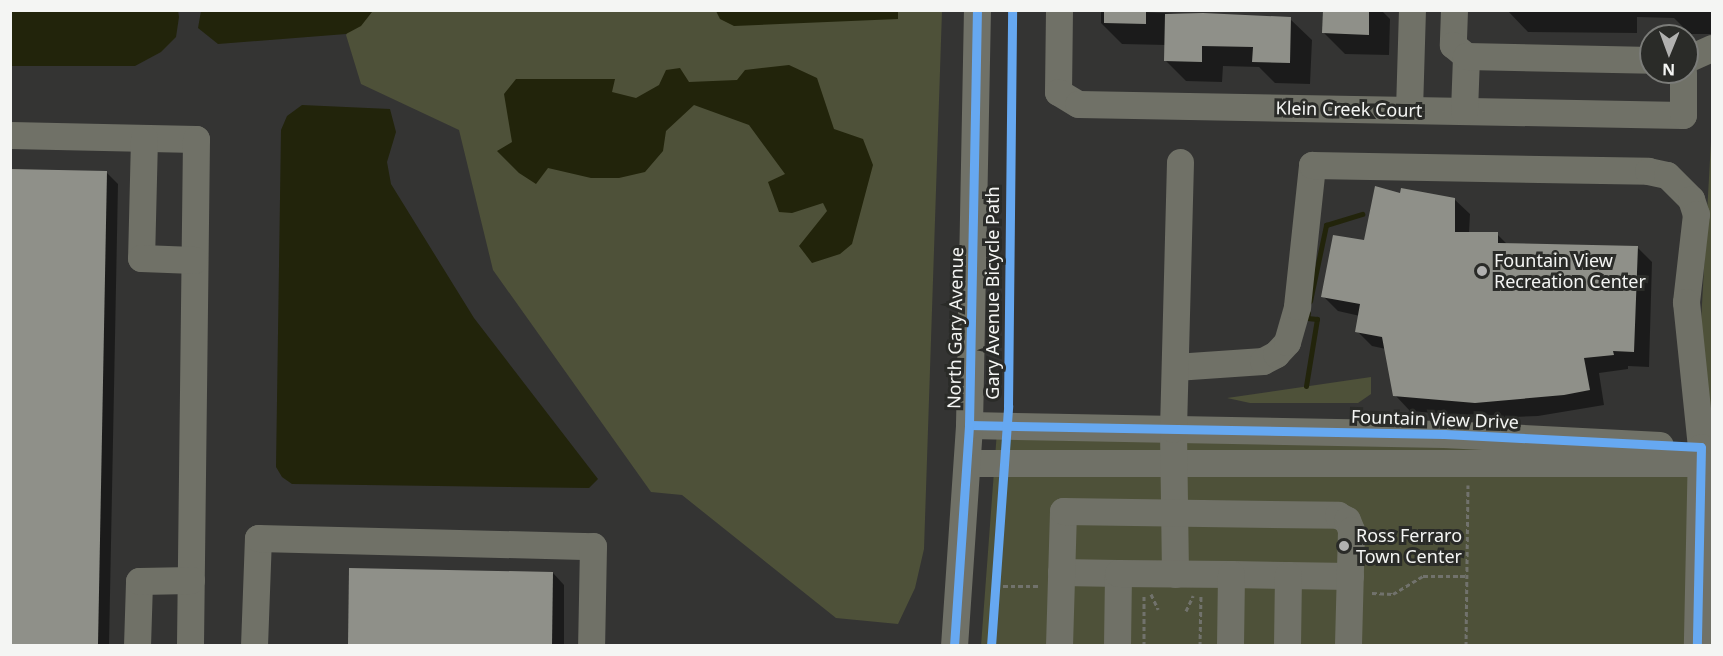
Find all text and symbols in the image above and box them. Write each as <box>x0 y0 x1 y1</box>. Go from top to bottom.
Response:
north arrow <box>1639 24 1699 84</box>
text: N <box>1662 59 1675 81</box>
street label: Klein Creek Court <box>1275 97 1423 121</box>
street label: Gary Avenue Bicycle Path <box>981 186 1003 400</box>
street label: North Gary Avenue <box>943 247 967 409</box>
place label: Fountain View Recreation Center <box>1494 250 1646 292</box>
marker: Fountain View Recreation Center <box>1475 264 1489 278</box>
street label: Fountain View Drive <box>1351 405 1519 433</box>
place label: Ross Ferraro Town Center <box>1356 525 1462 568</box>
marker: Ross Ferraro Town Center <box>1337 539 1351 553</box>

